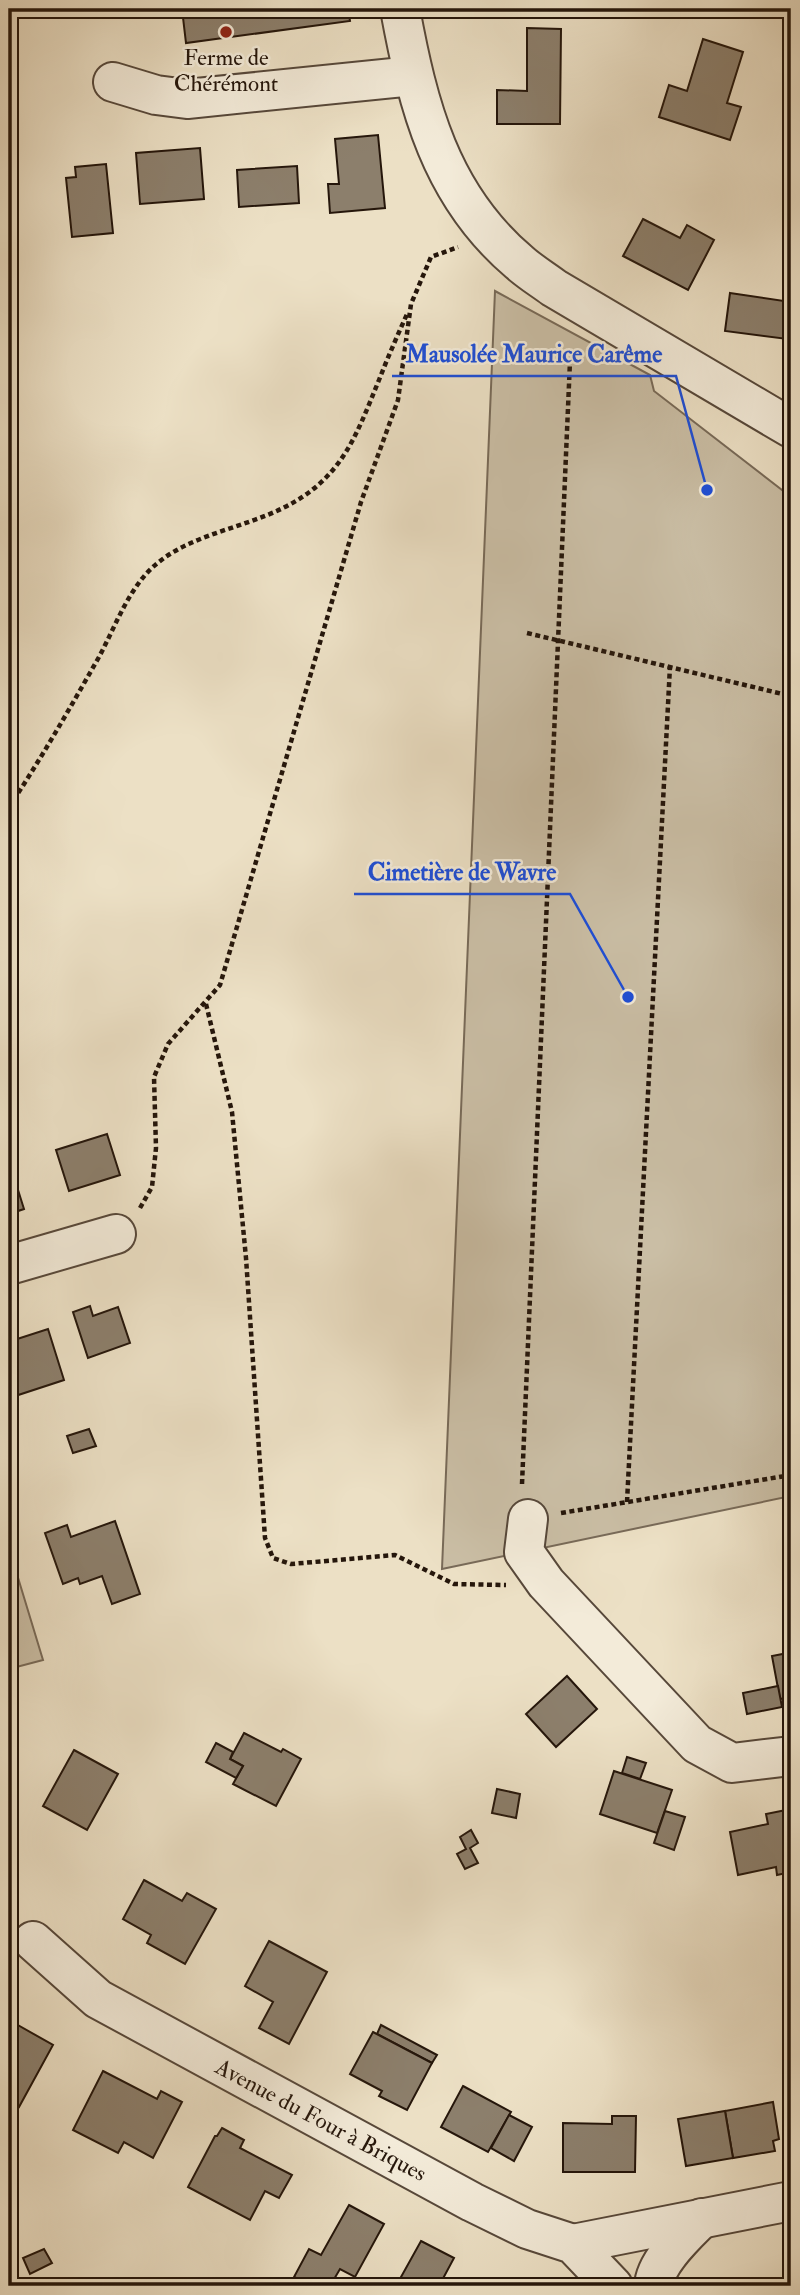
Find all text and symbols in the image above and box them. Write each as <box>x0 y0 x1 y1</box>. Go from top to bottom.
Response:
marker: Ferme de Chérémont <box>218 24 234 40</box>
place label: Ferme de Chérémont <box>174 43 278 98</box>
callout: Mausolée Maurice Carême <box>392 331 676 376</box>
text: Mausolée Maurice Carême <box>405 339 662 370</box>
callout: Cimetière de Wavre <box>354 849 570 894</box>
text: Cimetière de Wavre <box>368 857 556 888</box>
street label: Avenue du Four à Briques <box>210 2052 432 2188</box>

